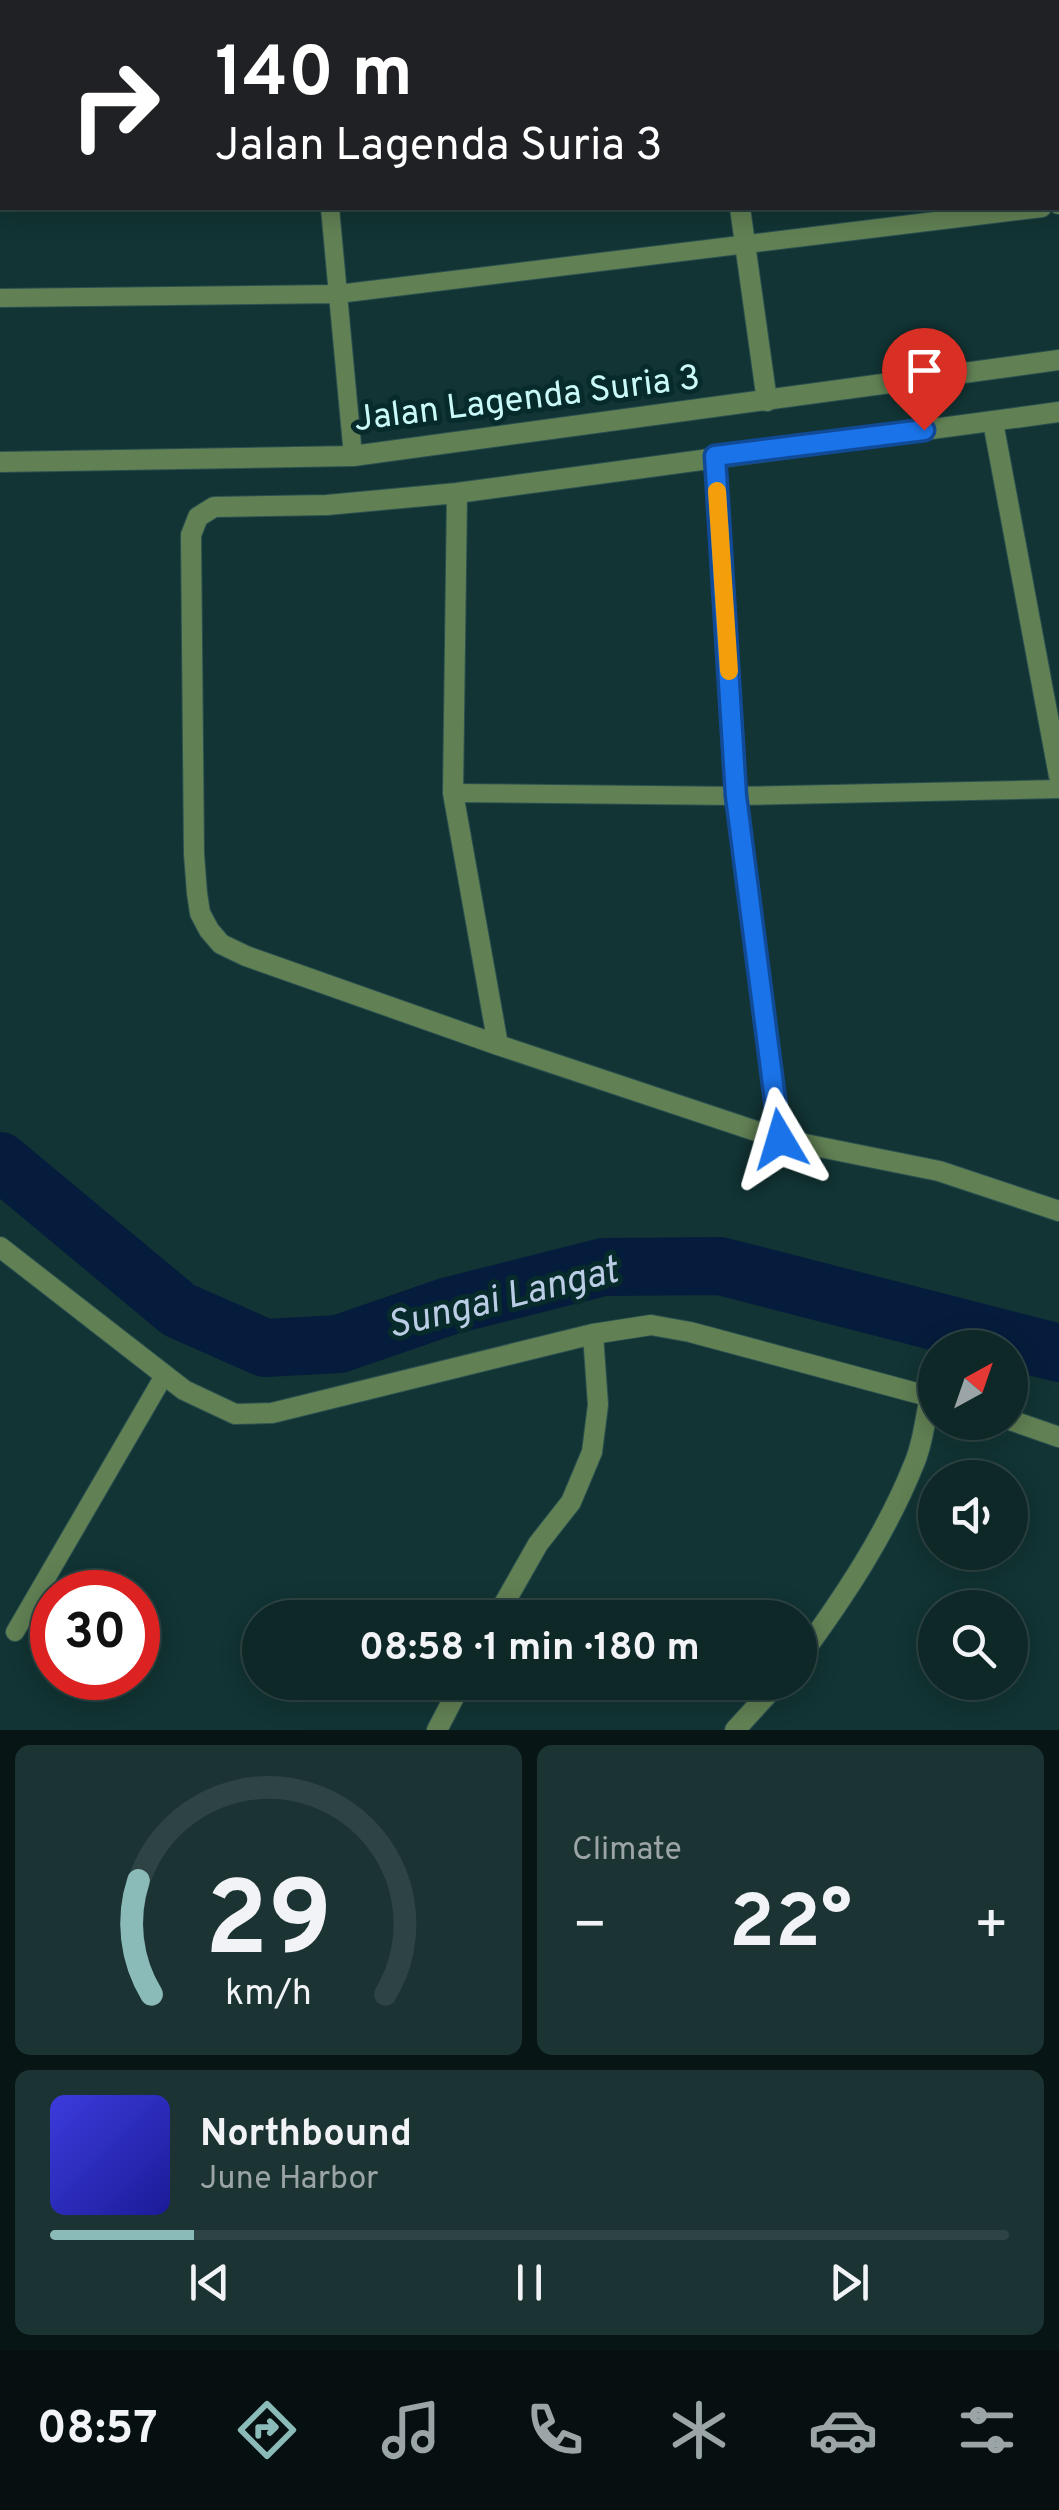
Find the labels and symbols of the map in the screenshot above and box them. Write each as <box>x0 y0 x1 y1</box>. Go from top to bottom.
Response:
pin <box>882 328 967 431</box>
street label: Jalan Lagenda Suria 3 <box>352 357 702 443</box>
position arrow <box>728 1087 832 1191</box>
water label: Sungai Langat <box>383 1247 626 1352</box>
north arrow <box>918 1330 1028 1440</box>
speed limit sign: 30 <box>30 1570 160 1700</box>

